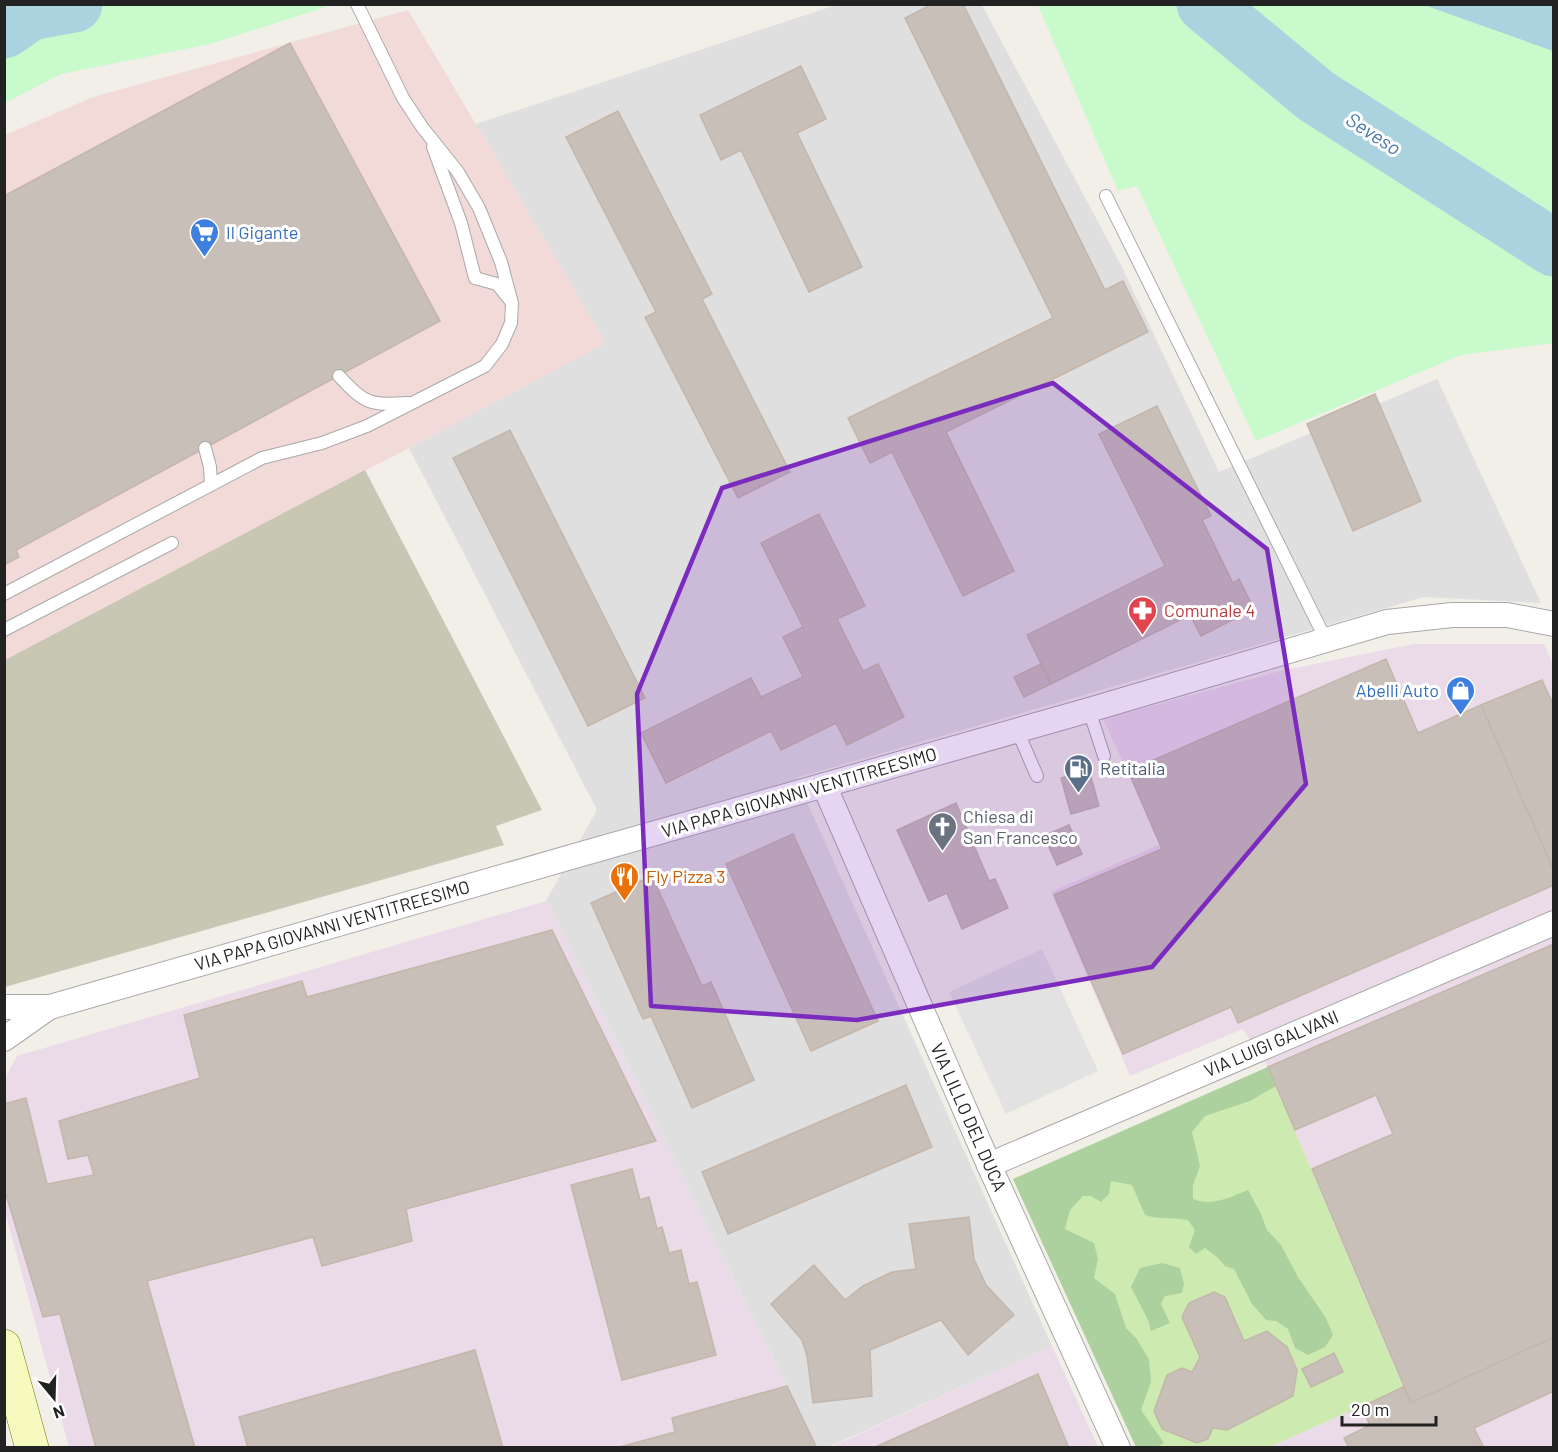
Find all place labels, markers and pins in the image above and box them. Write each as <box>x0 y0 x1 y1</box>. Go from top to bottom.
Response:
supermarket icon: Il Gigante <box>189 216 221 258</box>
place label: Il Gigante <box>226 221 298 243</box>
pharmacy icon: Comunale 4 <box>1127 594 1159 636</box>
place label: Comunale 4 <box>1164 599 1255 621</box>
shop icon: Abelli Auto <box>1444 674 1476 716</box>
place label: Abelli Auto <box>1356 679 1439 701</box>
fuel station icon: Retitalia <box>1063 752 1095 794</box>
place label: Retitalia <box>1100 757 1165 779</box>
place label: Chiesa di San Francesco <box>963 805 1078 848</box>
church icon: Chiesa di San Francesco <box>926 810 958 852</box>
restaurant icon: Fly Pizza 3 <box>609 860 641 902</box>
place label: Fly Pizza 3 <box>646 865 726 887</box>

